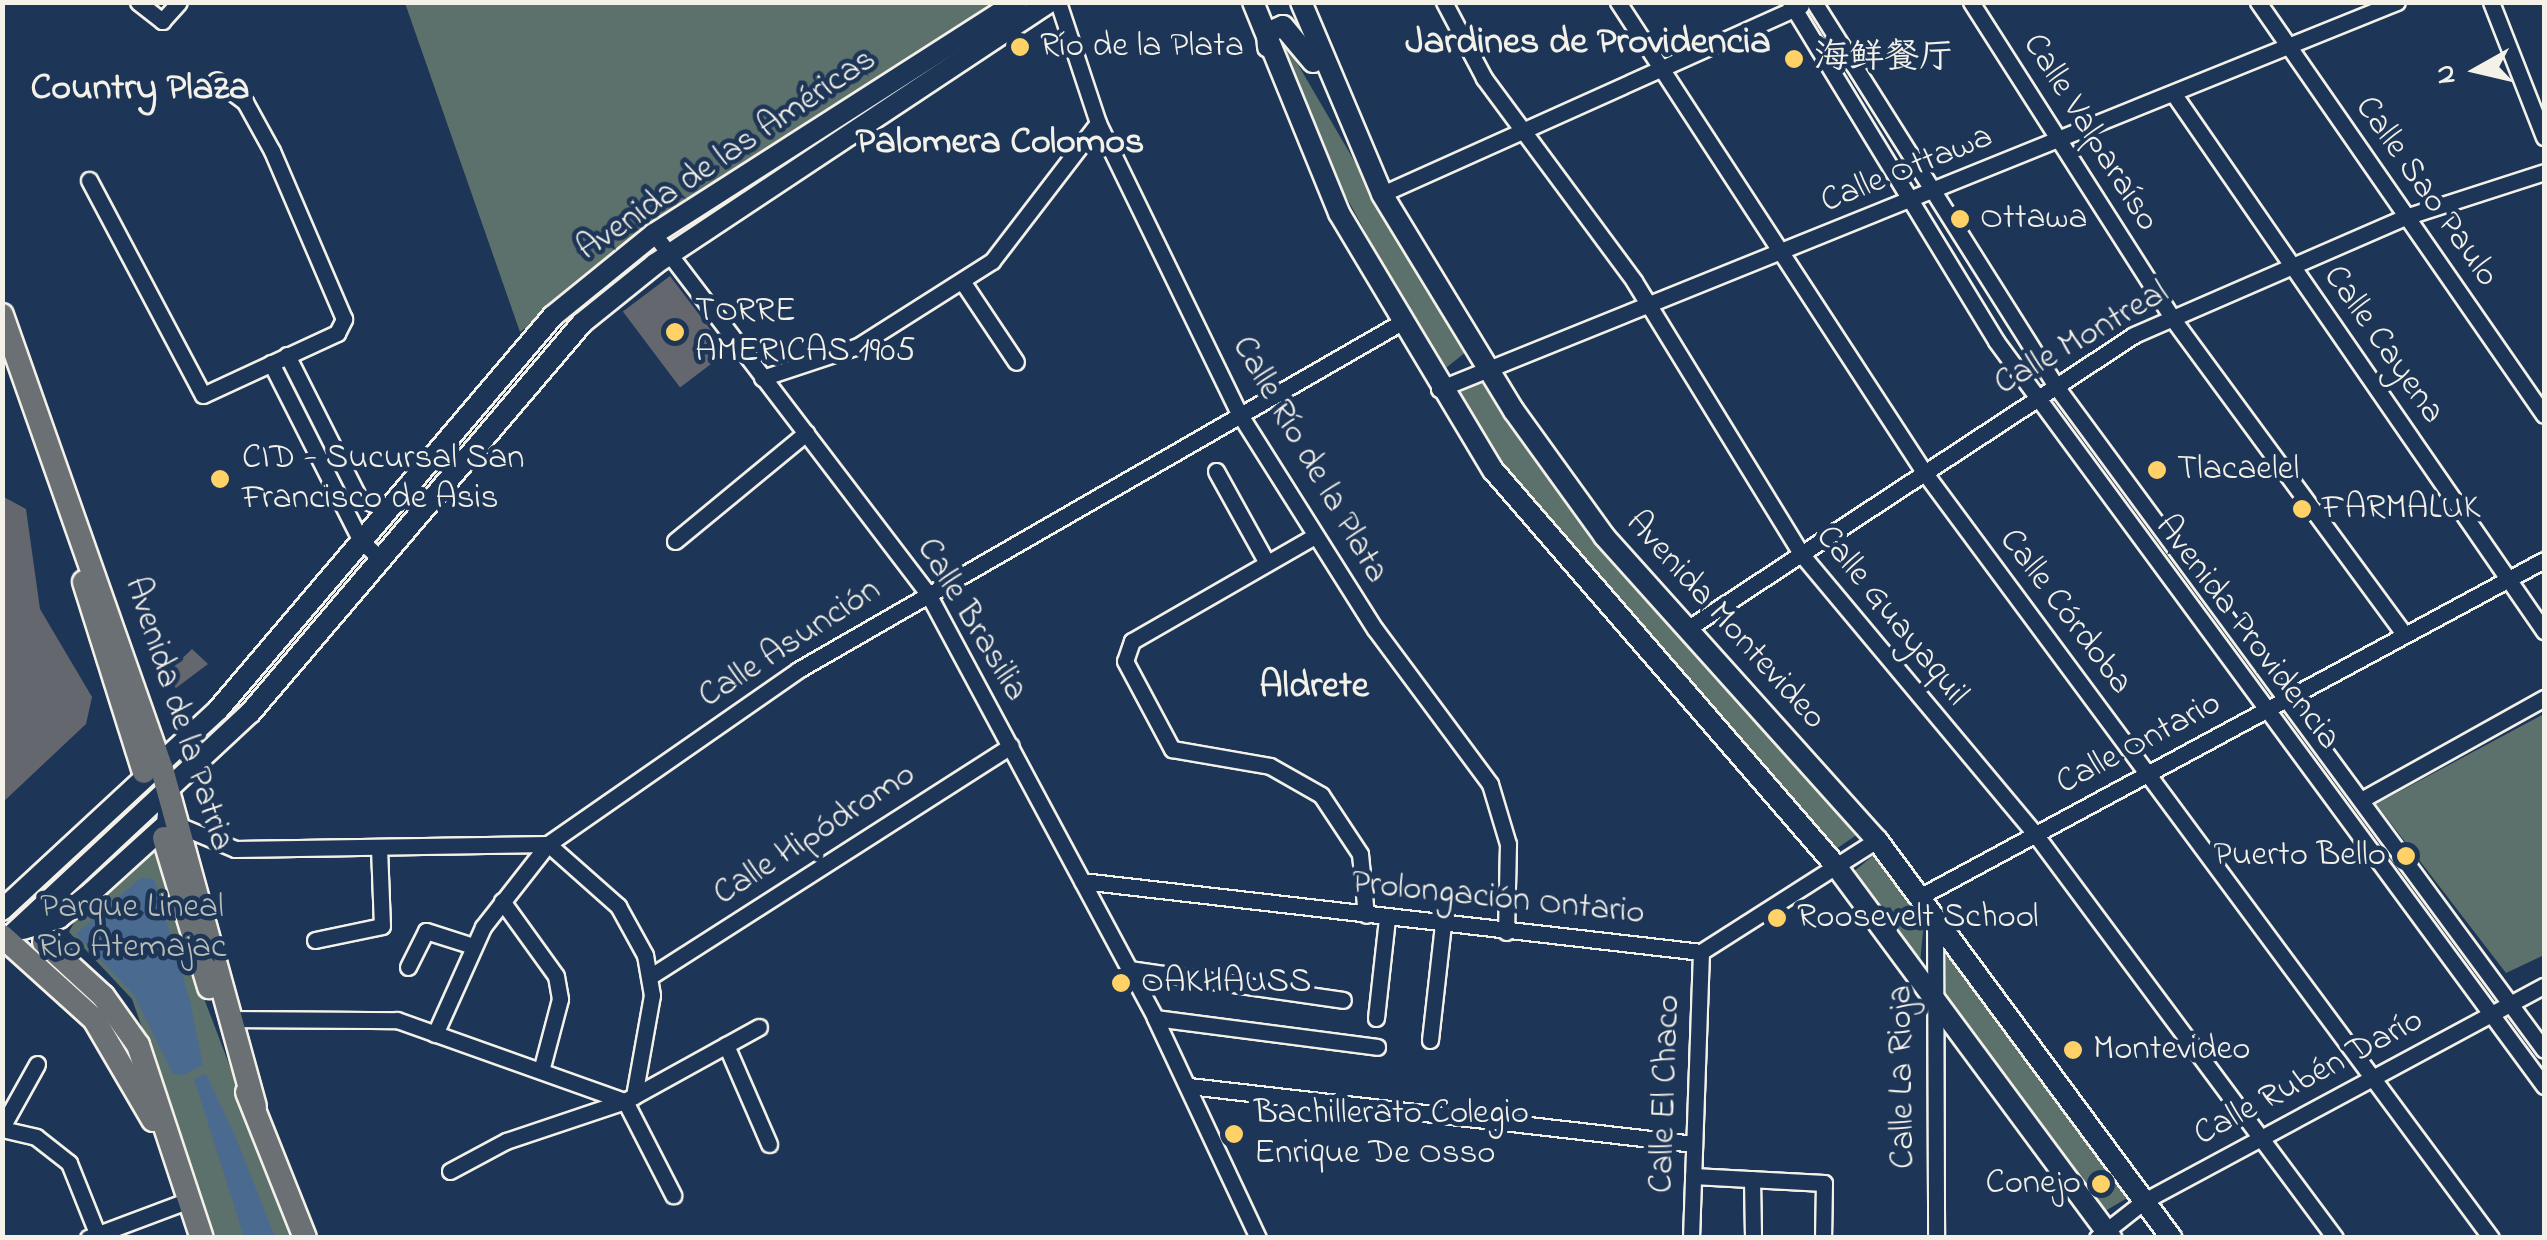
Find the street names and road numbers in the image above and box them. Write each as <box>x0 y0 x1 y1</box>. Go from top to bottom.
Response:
street label: Calle Valparaíso <box>2012 26 2168 240</box>
street label: Avenida de las Américas <box>569 39 885 271</box>
street label: Calle Sao Paulo <box>2345 88 2507 296</box>
street label: Calle Ottawa <box>1815 117 1999 223</box>
street label: Calle Cayena <box>2313 258 2453 432</box>
street label: Calle Montreal <box>1987 272 2177 406</box>
street label: Calle Río de la Plata <box>1221 329 1397 591</box>
street label: Avenida Montevideo <box>1616 503 1834 739</box>
street label: Avenida Providencia <box>2145 507 2349 759</box>
street label: Calle Guayaquil <box>1805 517 1977 715</box>
street label: Calle Córdoba <box>1989 521 2141 703</box>
street label: Calle Brasilia <box>906 531 1036 709</box>
street label: Calle Asunción <box>691 570 889 718</box>
street label: Avenida de la Patria <box>114 572 242 856</box>
street label: Calle Ontario <box>2049 683 2229 805</box>
street label: Calle Hipódromo <box>706 754 924 916</box>
street label: Prolongación Ontario <box>1349 863 1647 935</box>
street label: Calle La Rioja <box>1880 985 1926 1169</box>
street label: Calle El Chaco <box>1642 994 1690 1194</box>
street label: Calle Rubén Darío <box>2187 1000 2431 1156</box>

